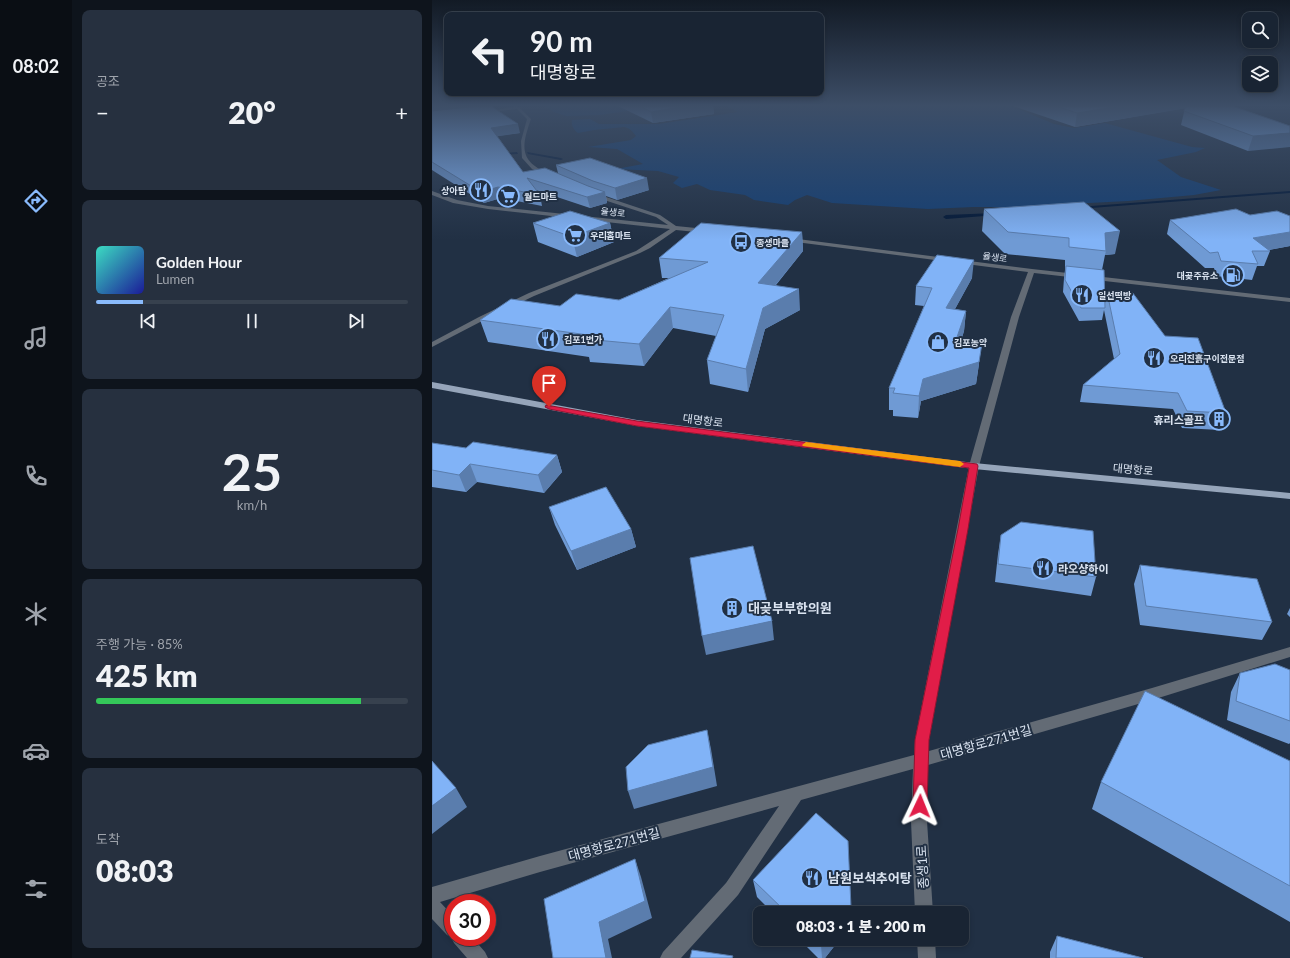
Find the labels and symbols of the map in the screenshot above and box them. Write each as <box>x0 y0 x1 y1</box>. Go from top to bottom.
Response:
restaurant icon: 상아탑 <box>468 177 494 203</box>
supermarket icon: 월드마트 <box>495 183 521 209</box>
place label: 상아탑 <box>441 185 467 196</box>
place label: 월드마트 <box>524 191 557 202</box>
street label: 율생로 <box>600 205 626 219</box>
supermarket icon: 우리홈마트 <box>562 222 588 248</box>
bus stop icon: 종생마을 <box>728 229 754 255</box>
place label: 우리홈마트 <box>590 230 631 241</box>
place label: 종생마을 <box>756 237 789 248</box>
street label: 율생로 <box>982 250 1008 264</box>
fuel station icon: 대곶주유소 <box>1220 262 1246 288</box>
place label: 대곶주유소 <box>1177 270 1218 281</box>
restaurant icon: 일선떡방 <box>1069 282 1095 308</box>
place label: 일선떡방 <box>1098 290 1132 301</box>
restaurant icon: 김포1번가 <box>535 326 561 352</box>
shop icon: 김포농약 <box>925 329 951 355</box>
place label: 김포1번가 <box>564 334 602 345</box>
place label: 김포농약 <box>954 337 987 348</box>
restaurant icon: 오리진흙구이전문점 <box>1141 345 1167 371</box>
place label: 오리진흙구이전문점 <box>1170 353 1245 364</box>
pin <box>532 366 566 407</box>
building icon: 휴리스골프 <box>1206 406 1232 432</box>
street label: 대명항로 <box>682 411 724 429</box>
place label: 휴리스골프 <box>1153 413 1204 426</box>
street label: 대명항로 <box>1112 461 1154 477</box>
restaurant icon: 라오샹하이 <box>1030 555 1056 581</box>
place label: 라오샹하이 <box>1058 562 1109 575</box>
building icon: 대곶부부한의원 <box>719 595 745 621</box>
place label: 대곶부부한의원 <box>748 600 832 616</box>
street label: 대명항로271번길 <box>938 721 1034 763</box>
position arrow <box>899 785 941 827</box>
street label: 대명항로271번길 <box>566 824 662 864</box>
street label: 종생1로 <box>913 845 931 889</box>
restaurant icon: 남원보석추어탕 <box>799 865 825 891</box>
place label: 남원보석추어탕 <box>828 870 912 886</box>
speed limit sign: 30 <box>444 894 496 946</box>

